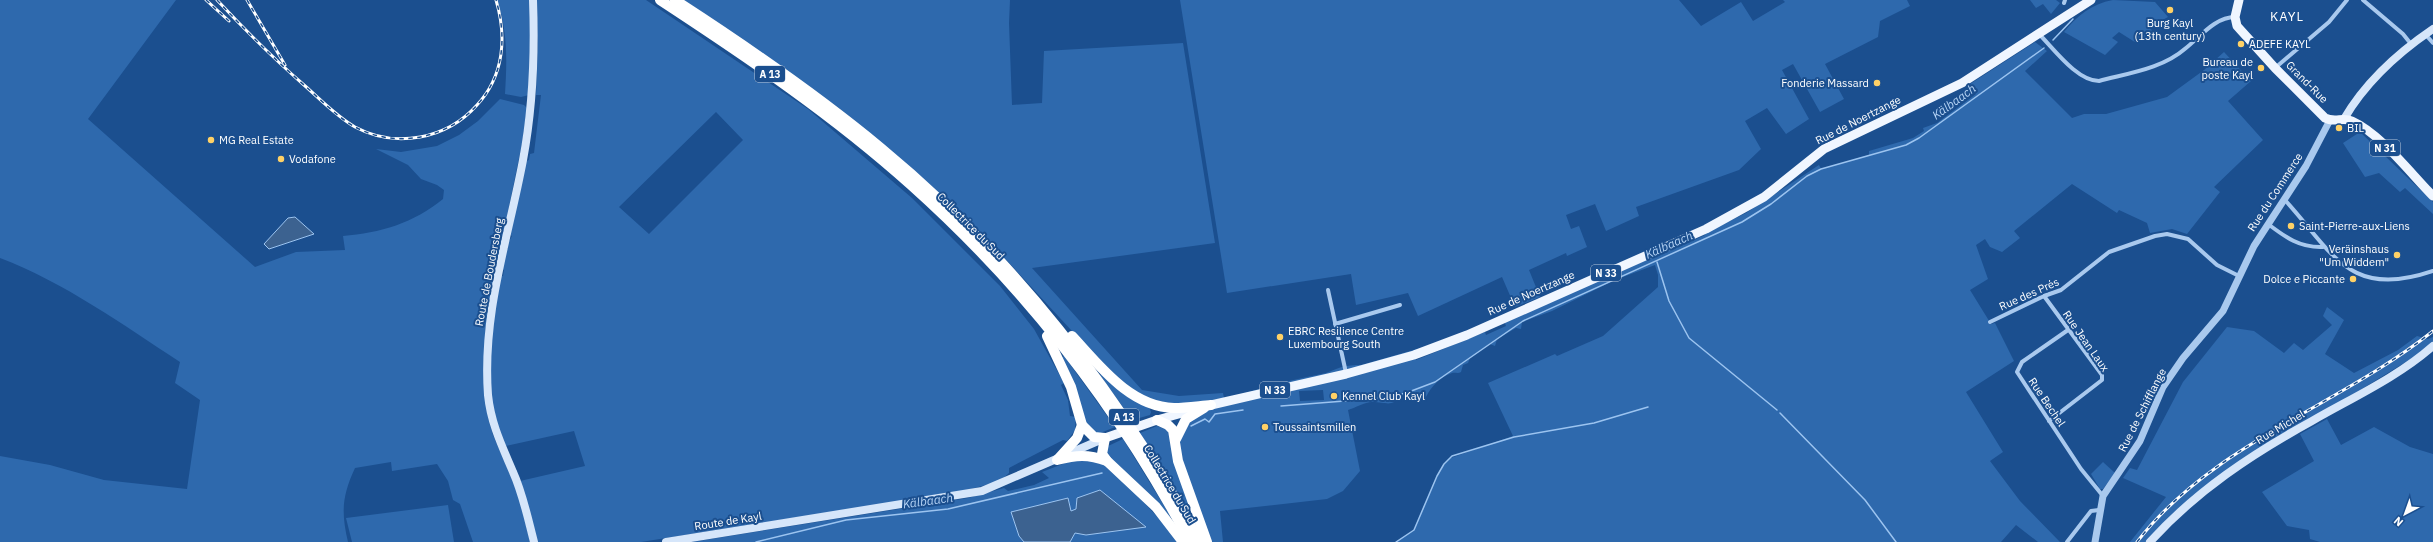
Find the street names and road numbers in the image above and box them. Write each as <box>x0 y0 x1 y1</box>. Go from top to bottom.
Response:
street label: Grand-Rue <box>2283 58 2331 106</box>
road number: A 13 <box>755 66 785 82</box>
street label: Rue de Noertzange <box>1813 92 1903 148</box>
road number: N 31 <box>2370 140 2400 156</box>
street label: Rue du Commerce <box>2244 150 2306 234</box>
street label: Collectrice du Sud <box>934 189 1008 263</box>
street label: Route de Boudersberg <box>472 216 506 327</box>
road number: N 33 <box>1591 265 1621 281</box>
street label: Rue de Noertzange <box>1485 268 1577 318</box>
street label: Rue des Prés <box>1997 275 2061 313</box>
street label: Rue Jean Laux <box>2060 308 2112 375</box>
street label: Rue de Schifflange <box>2115 366 2169 454</box>
street label: Rue Bechel <box>2026 375 2068 429</box>
road number: N 33 <box>1260 382 1290 398</box>
street label: Rue Michel <box>2253 407 2307 447</box>
road number: A 13 <box>1109 409 1139 425</box>
street label: Collectrice du Sud <box>1141 442 1199 526</box>
street label: Route de Kayl <box>693 509 763 533</box>

